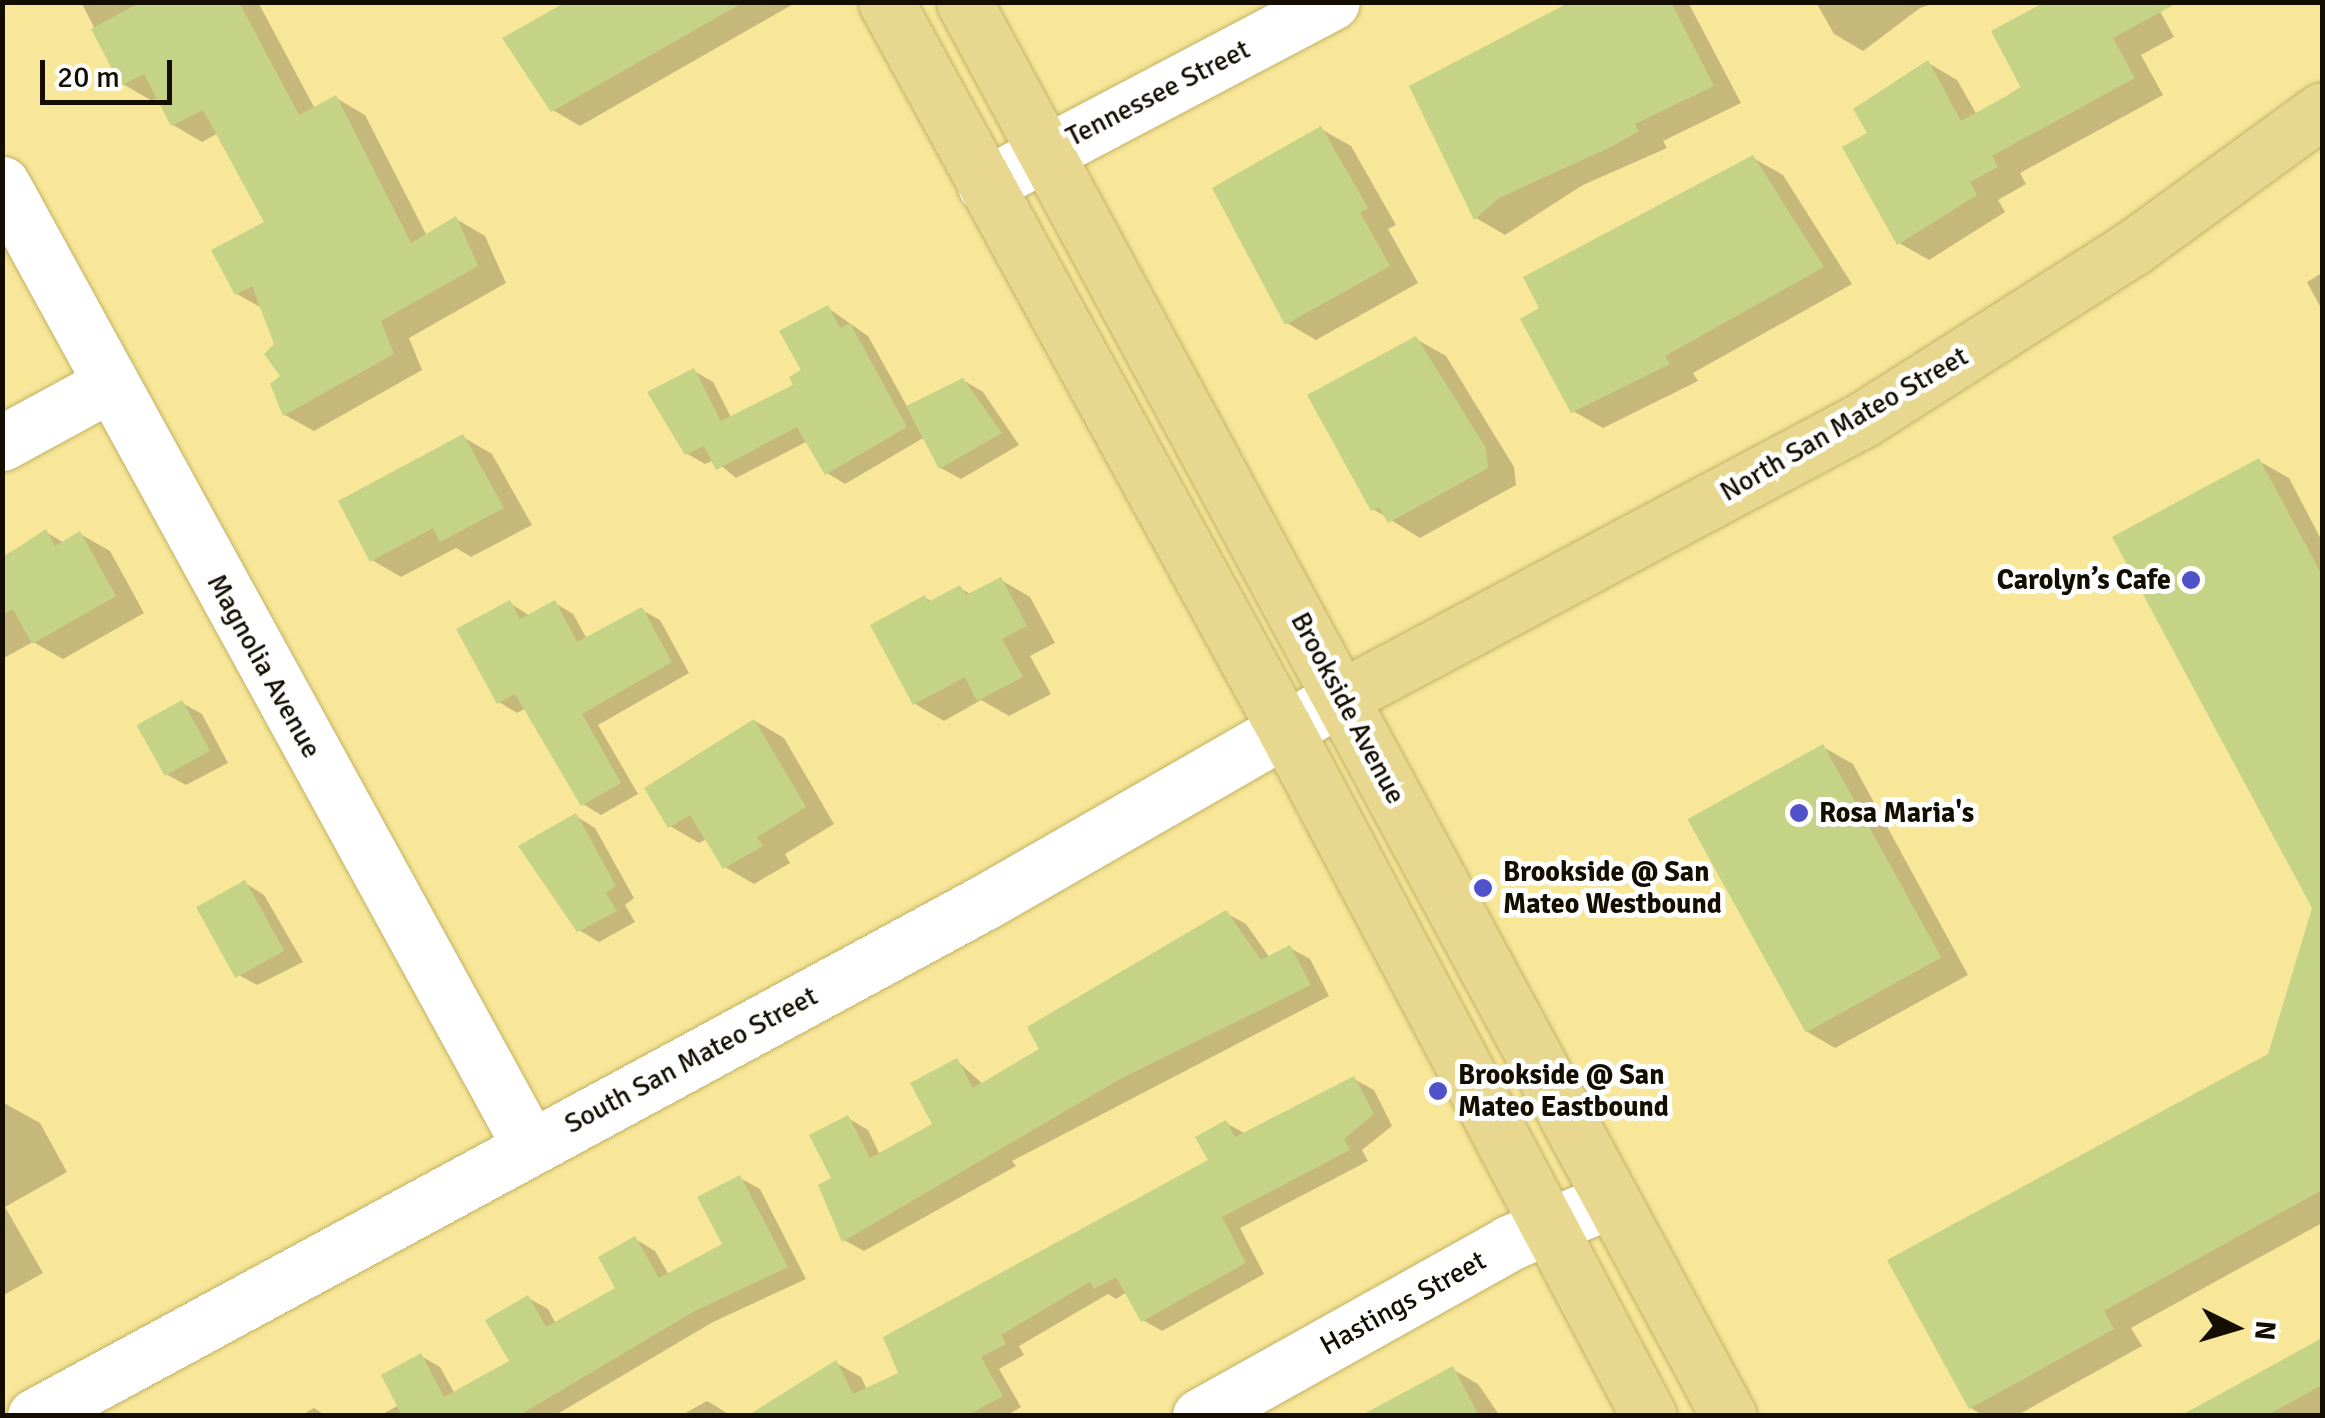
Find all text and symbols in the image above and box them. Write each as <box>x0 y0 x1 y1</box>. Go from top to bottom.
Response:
street label: Tennessee Street <box>1061 32 1255 154</box>
scale bar <box>45 40 178 102</box>
text: 20 m <box>57 59 120 96</box>
street label: North San Mateo Street <box>1714 339 1974 509</box>
place label: Carolyn’s Cafe <box>1997 563 2171 597</box>
street label: Magnolia Avenue <box>200 568 328 764</box>
marker: Carolyn’s Cafe <box>2180 569 2202 591</box>
street label: Brookside Avenue <box>1283 607 1413 809</box>
place label: Rosa Maria's <box>1819 796 1974 830</box>
marker: Rosa Maria's <box>1788 802 1810 824</box>
place label: Brookside @ San Mateo Westbound <box>1503 855 1722 921</box>
marker: Brookside @ San Mateo Westbound <box>1472 877 1494 899</box>
street label: South San Mateo Street <box>559 979 823 1141</box>
place label: Brookside @ San Mateo Eastbound <box>1458 1058 1669 1124</box>
marker: Brookside @ San Mateo Eastbound <box>1427 1080 1449 1102</box>
street label: Hastings Street <box>1314 1244 1492 1362</box>
north arrow <box>2185 1278 2285 1378</box>
text: N <box>2247 1319 2283 1342</box>

